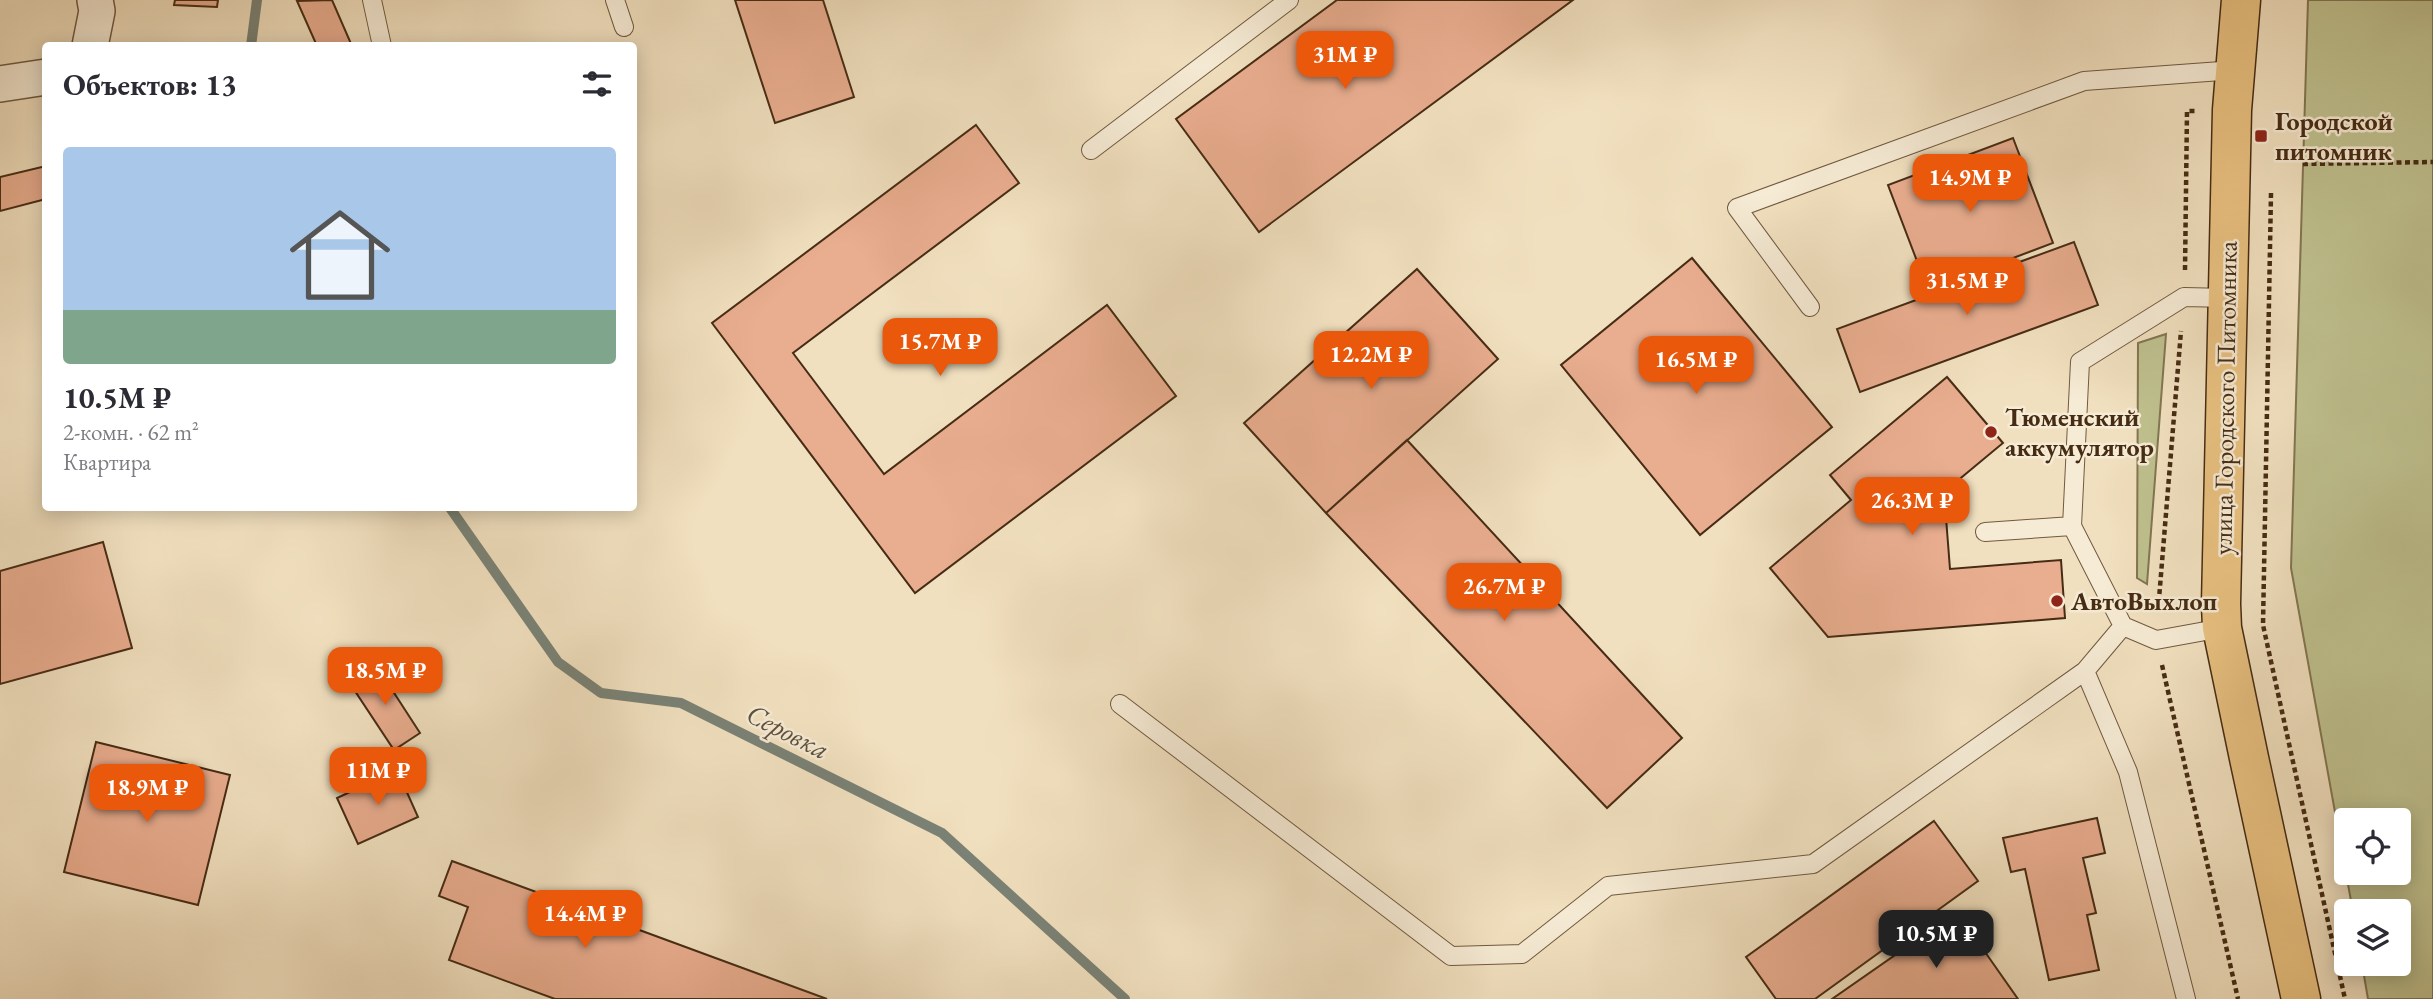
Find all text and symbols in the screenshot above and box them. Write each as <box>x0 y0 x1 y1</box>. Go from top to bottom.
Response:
pin: 31M ₽ <box>1296 32 1394 91</box>
text: 31M ₽ <box>1312 39 1378 69</box>
text: Объектов: 13 <box>63 65 237 104</box>
icon: filters <box>578 65 616 103</box>
place label: Городской питомник <box>2275 104 2393 168</box>
marker: Городской питомник <box>2253 128 2269 144</box>
pin: 14.9M ₽ <box>1905 154 2035 214</box>
text: 14.9M ₽ <box>1929 162 2011 192</box>
icon: home <box>277 192 403 318</box>
street label: улица Городского Питомника <box>2205 240 2245 555</box>
pin: 31.5M ₽ <box>1902 258 2032 317</box>
text: 31.5M ₽ <box>1926 265 2008 295</box>
pin: 15.7M ₽ <box>875 318 1005 378</box>
text: 15.7M ₽ <box>899 326 981 356</box>
pin: 12.2M ₽ <box>1306 332 1436 391</box>
pin: 16.5M ₽ <box>1631 336 1761 396</box>
text: 12.2M ₽ <box>1330 339 1412 369</box>
text: 16.5M ₽ <box>1655 344 1737 374</box>
text: 10.5M ₽ <box>63 378 171 417</box>
place label: Тюменский аккумулятор <box>2005 400 2154 464</box>
text: 2-комн. · 62 m² <box>63 417 199 447</box>
marker: Тюменский аккумулятор <box>1983 424 1999 440</box>
text: Квартира <box>63 447 151 477</box>
pin: 26.3M ₽ <box>1847 477 1977 537</box>
text: 26.3M ₽ <box>1871 485 1953 515</box>
pin: 26.7M ₽ <box>1439 564 1569 623</box>
text: 26.7M ₽ <box>1463 571 1545 601</box>
place label: АвтоВыхлоп <box>2070 584 2218 618</box>
marker: АвтоВыхлоп <box>2049 593 2065 609</box>
pin: 18.5M ₽ <box>320 648 450 707</box>
text: 18.5M ₽ <box>344 655 426 685</box>
water label: Серовка <box>741 695 835 767</box>
pin: 11M ₽ <box>329 748 427 807</box>
text: 11M ₽ <box>345 755 411 785</box>
pin: 18.9M ₽ <box>82 764 212 824</box>
text: 18.9M ₽ <box>106 772 188 802</box>
map controls <box>2334 808 2411 976</box>
button: locate <box>2334 808 2411 885</box>
pin: 14.4M ₽ <box>520 890 650 950</box>
text: 14.4M ₽ <box>544 898 626 928</box>
button: layers <box>2334 899 2411 976</box>
pin: 10.5M ₽ <box>1871 911 2001 970</box>
text: 10.5M ₽ <box>1895 918 1977 948</box>

